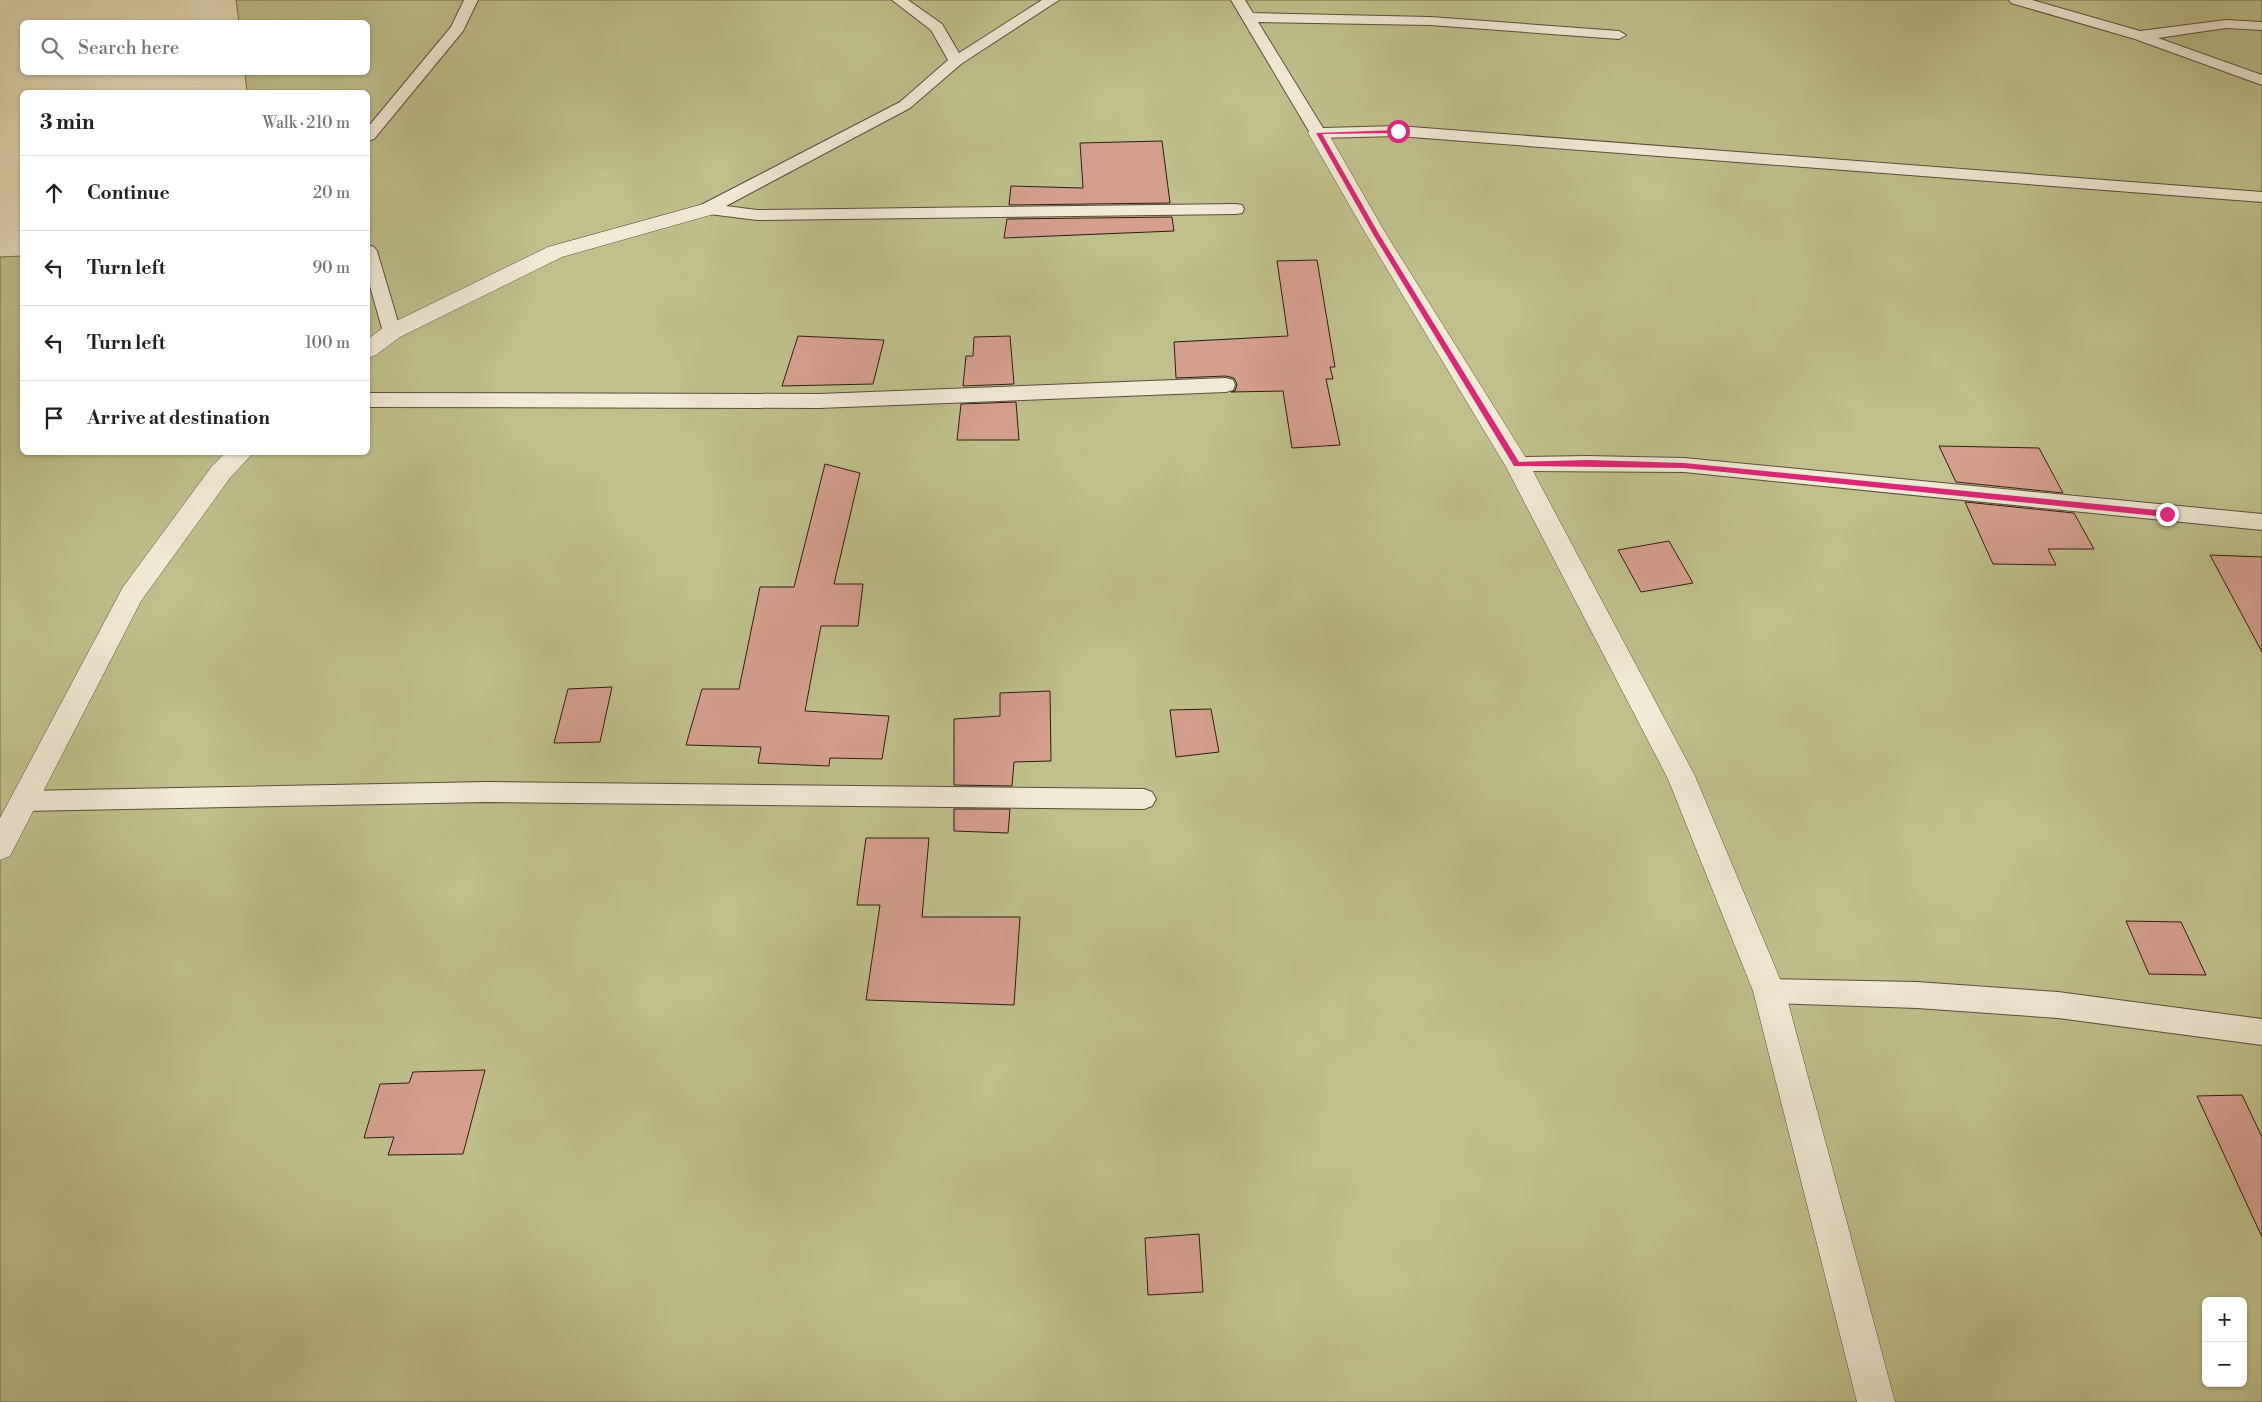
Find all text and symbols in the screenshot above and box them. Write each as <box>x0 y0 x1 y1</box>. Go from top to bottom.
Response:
search box <box>20 20 370 75</box>
icon: search <box>38 34 66 62</box>
text: Search here <box>78 36 179 60</box>
text: 3 min <box>40 110 95 136</box>
text: Walk · 210 m <box>262 113 350 133</box>
route start <box>1387 120 1410 143</box>
icon: ahead <box>40 179 68 207</box>
text: Continue <box>87 181 170 205</box>
text: 20 m <box>313 183 350 203</box>
icon: left <box>40 254 68 282</box>
text: Turn left <box>87 256 166 280</box>
text: 90 m <box>312 258 350 278</box>
icon: left <box>40 329 68 357</box>
text: Turn left <box>87 331 166 355</box>
text: 100 m <box>305 333 350 353</box>
icon: arrive <box>40 404 68 432</box>
text: Arrive at destination <box>87 406 270 430</box>
route end <box>2156 503 2179 526</box>
map controls <box>2202 1297 2247 1387</box>
button: + <box>2202 1297 2247 1342</box>
button: − <box>2202 1342 2247 1387</box>

